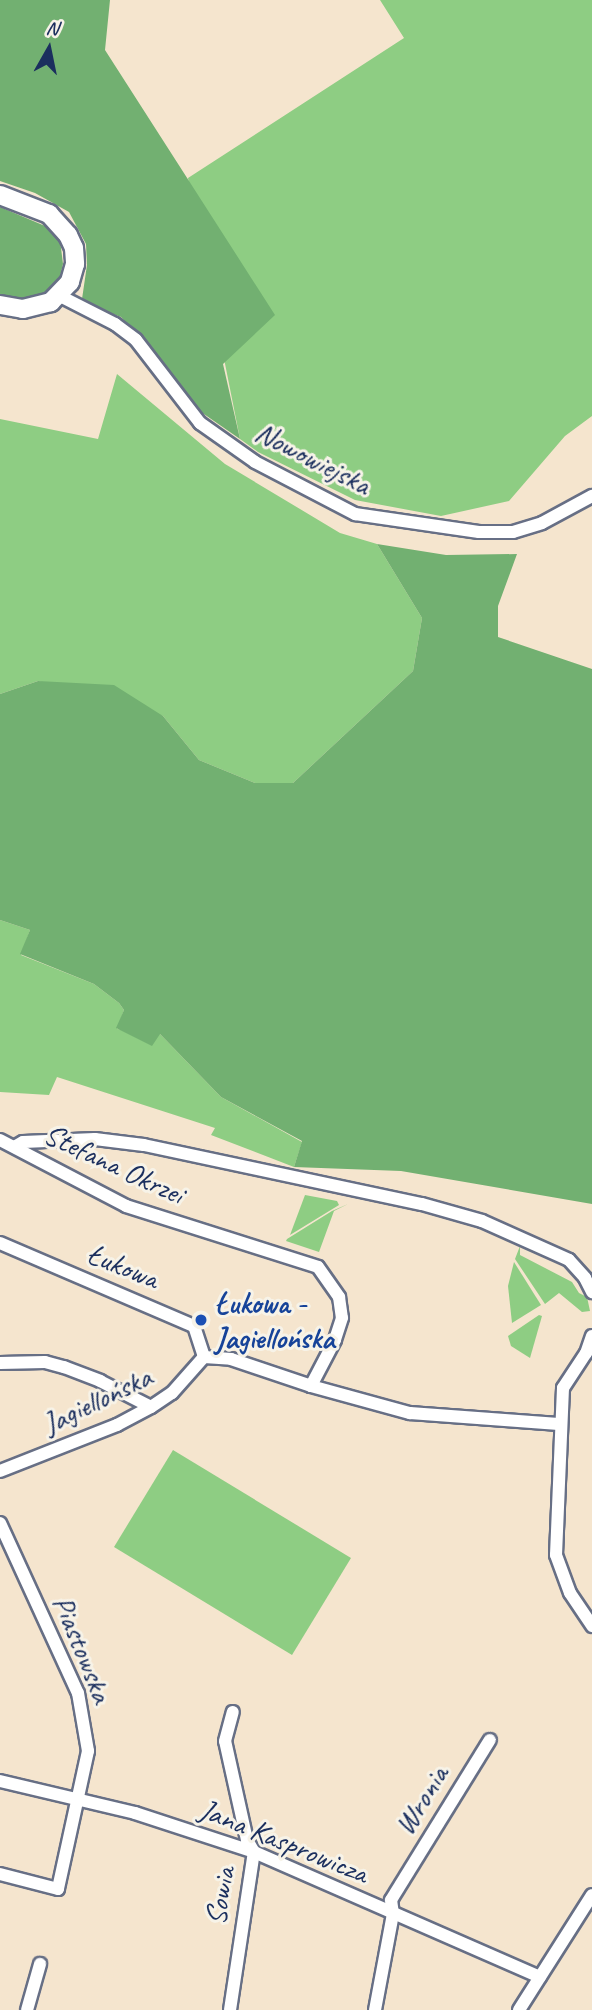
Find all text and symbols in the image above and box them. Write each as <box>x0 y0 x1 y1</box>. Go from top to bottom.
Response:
north arrow <box>14 14 84 84</box>
text: N <box>45 15 60 41</box>
street label: Nowowiejska <box>249 414 377 502</box>
street label: Stefana Okrzei <box>38 1116 190 1212</box>
street label: Łukowa <box>82 1236 164 1296</box>
place label: Łukowa - Jagiellońska <box>215 1285 334 1356</box>
marker: Łukowa - Jagiellońska <box>193 1312 209 1328</box>
street label: Jagiellońska <box>37 1358 157 1442</box>
street label: Piastowska <box>45 1590 121 1708</box>
street label: Wronia <box>386 1759 456 1841</box>
street label: Jana Kasprowicza <box>194 1791 374 1891</box>
street label: Sowia <box>197 1864 243 1928</box>

